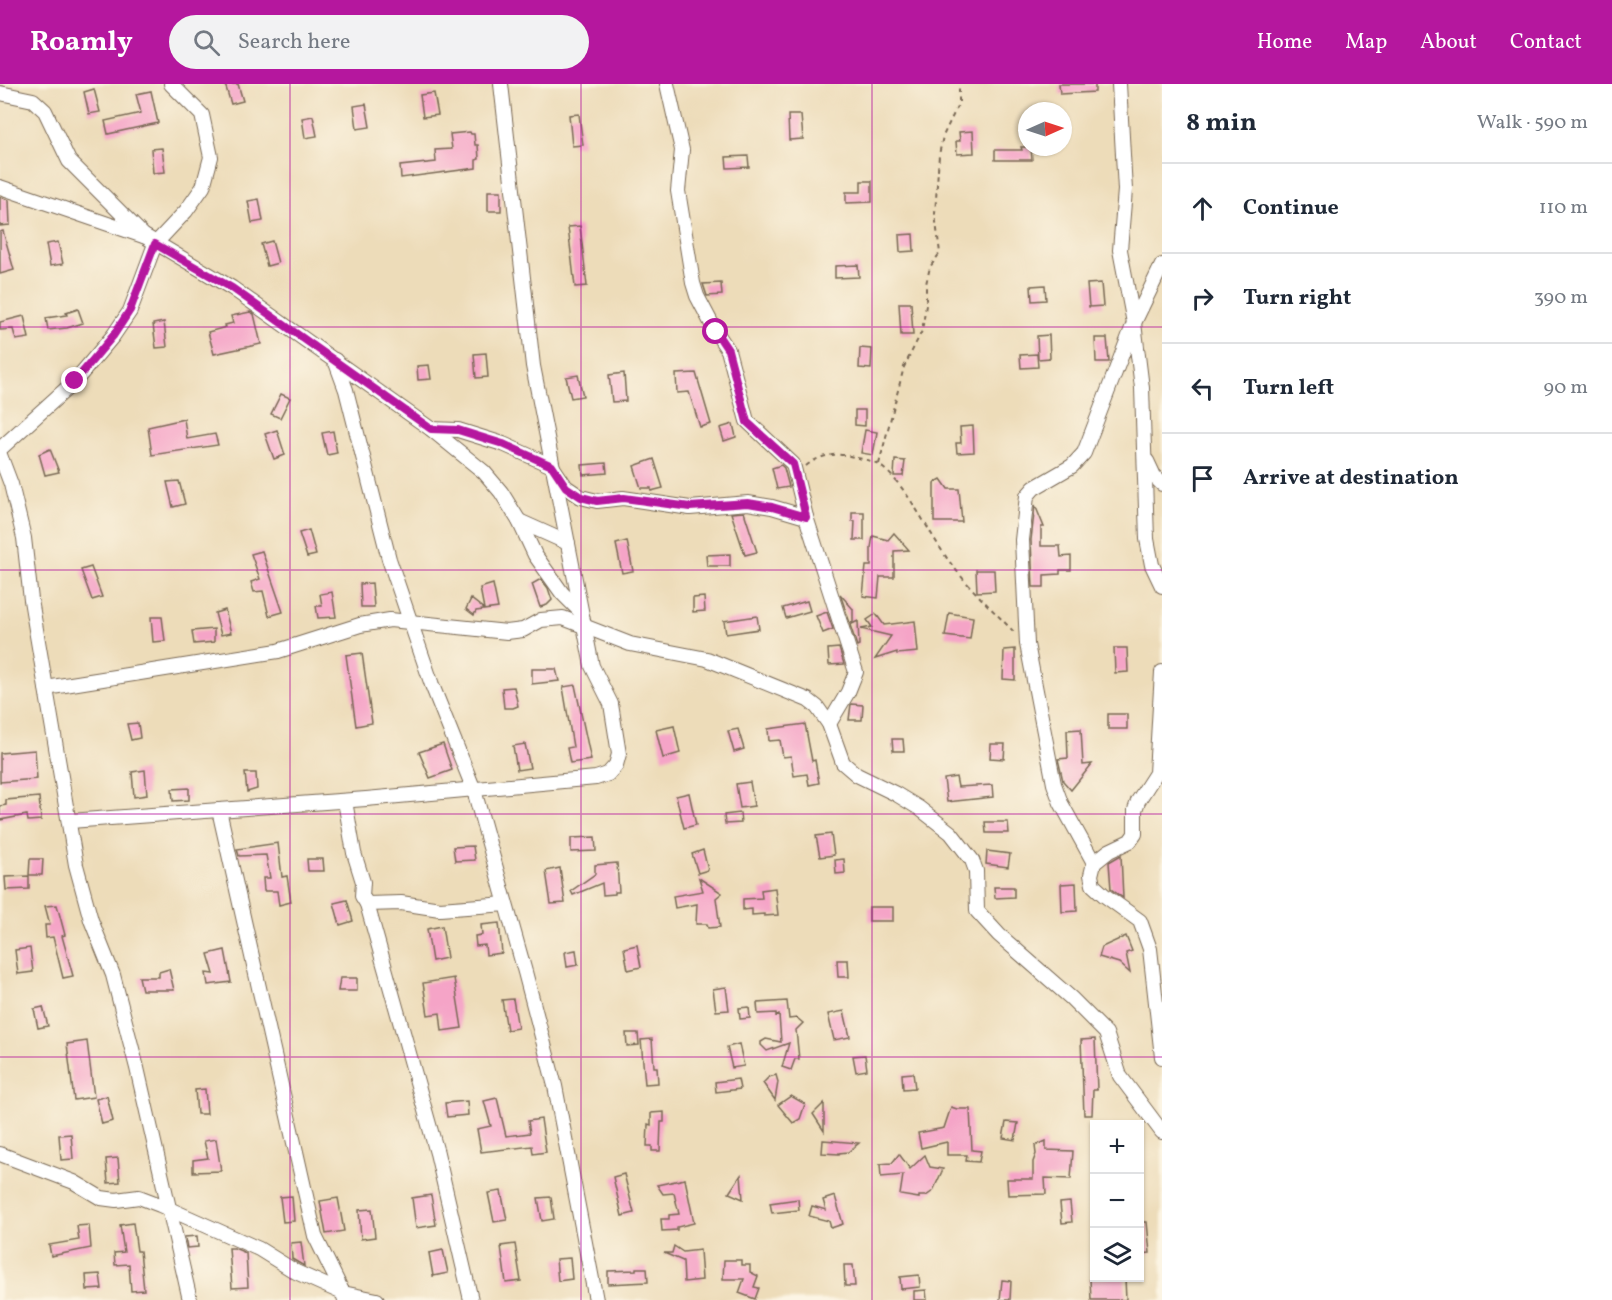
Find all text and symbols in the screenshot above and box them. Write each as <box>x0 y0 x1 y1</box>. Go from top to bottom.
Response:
search box <box>169 15 589 69</box>
text: Roamly <box>30 23 133 62</box>
icon: search <box>190 26 223 59</box>
text: Search here <box>238 27 350 58</box>
text: Home <box>1257 28 1312 57</box>
text: Map <box>1345 28 1387 57</box>
text: About <box>1420 28 1477 57</box>
text: Contact <box>1510 28 1582 57</box>
north arrow <box>1018 102 1072 156</box>
text: 8 min <box>1186 105 1257 141</box>
text: Walk · 590 m <box>1477 109 1588 137</box>
icon: ahead <box>1186 192 1219 225</box>
text: Continue <box>1243 193 1339 224</box>
text: 110 m <box>1539 194 1588 222</box>
icon: right <box>1186 282 1219 315</box>
text: Turn right <box>1243 283 1351 314</box>
text: 390 m <box>1534 284 1588 312</box>
route start <box>702 318 728 344</box>
route end <box>61 367 87 393</box>
icon: left <box>1186 372 1219 405</box>
text: Turn left <box>1243 373 1334 404</box>
text: 90 m <box>1544 374 1588 402</box>
icon: arrive <box>1186 462 1219 495</box>
text: Arrive at destination <box>1243 463 1459 494</box>
map controls <box>1090 1120 1144 1282</box>
button: + <box>1090 1120 1144 1174</box>
button: − <box>1090 1174 1144 1228</box>
button: layers <box>1090 1228 1144 1282</box>

